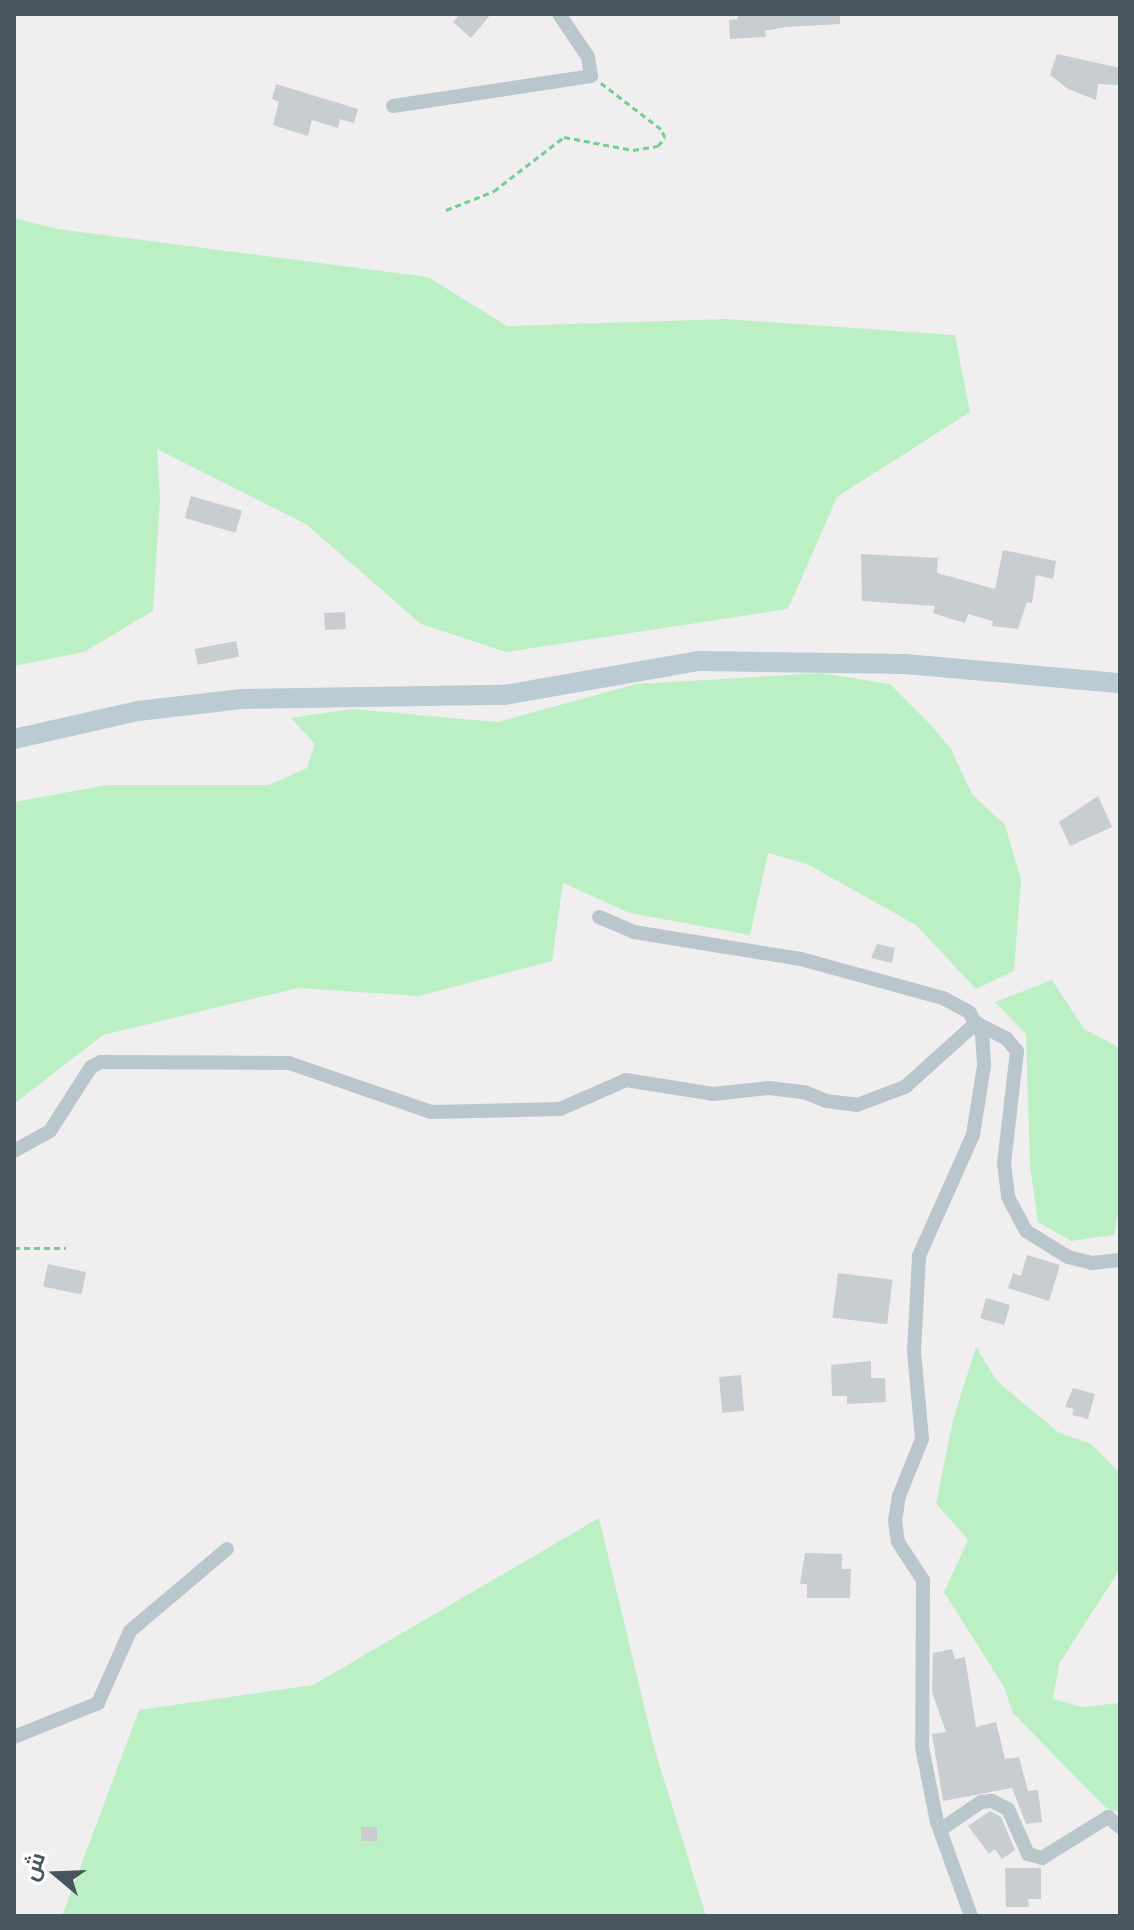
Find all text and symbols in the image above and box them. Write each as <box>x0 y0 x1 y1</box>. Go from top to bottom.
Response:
north arrow <box>16 1834 96 1914</box>
text: ش <box>15 1848 50 1884</box>

